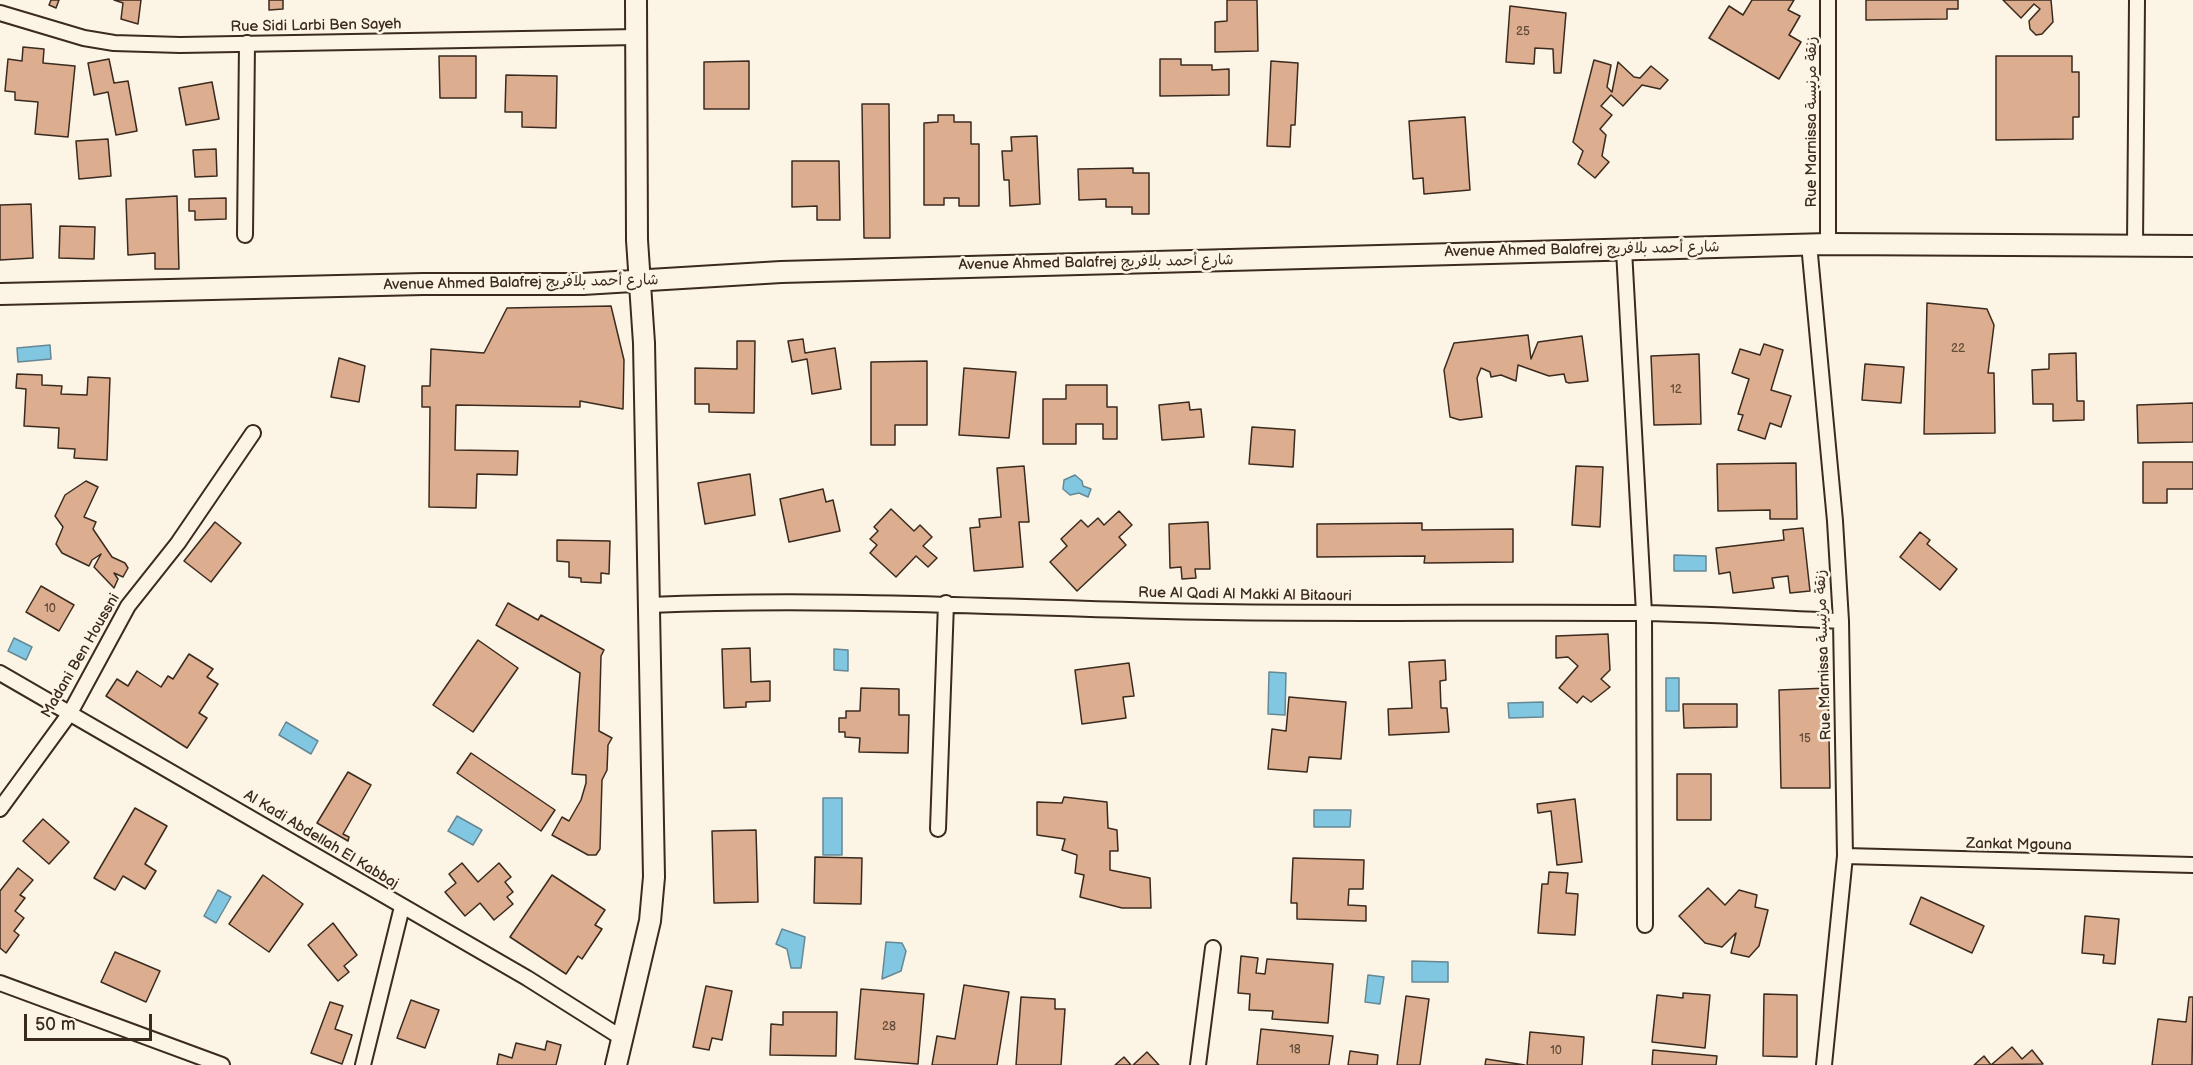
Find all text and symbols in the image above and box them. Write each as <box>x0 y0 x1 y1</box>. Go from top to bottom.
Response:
street label: Rue Sidi Larbi Ben Sayeh <box>230 16 402 36</box>
house number: 25 <box>1516 25 1530 39</box>
street label: Rue Marnissa زنقة مرنيسة <box>1803 37 1821 207</box>
street label: Avenue Ahmed Balafrej شارع أحمد بلافريج <box>1444 239 1720 261</box>
street label: Avenue Ahmed Balafrej شارع أحمد بلافريج <box>958 252 1234 274</box>
street label: Avenue Ahmed Balafrej شارع أحمد بلافريج <box>383 272 659 294</box>
house number: 22 <box>1951 342 1965 356</box>
house number: 12 <box>1670 383 1682 397</box>
street label: Rue Marnissa زنقة مرنيسة <box>1812 569 1836 741</box>
street label: Rue Al Qadi Al Makki Al Bitaouri <box>1138 584 1352 606</box>
street label: Madani Ben Houssni <box>38 591 124 721</box>
house number: 10 <box>44 602 56 616</box>
house number: 15 <box>1799 732 1811 746</box>
street label: Al Kadi Abdellah El Kabbaj <box>240 787 402 893</box>
street label: Zankat Mgouna <box>1966 835 2072 855</box>
scale bar <box>27 1002 154 1040</box>
text: 50 m <box>35 1014 76 1035</box>
house number: 28 <box>882 1020 896 1034</box>
house number: 18 <box>1289 1043 1301 1057</box>
house number: 10 <box>1550 1044 1562 1058</box>

